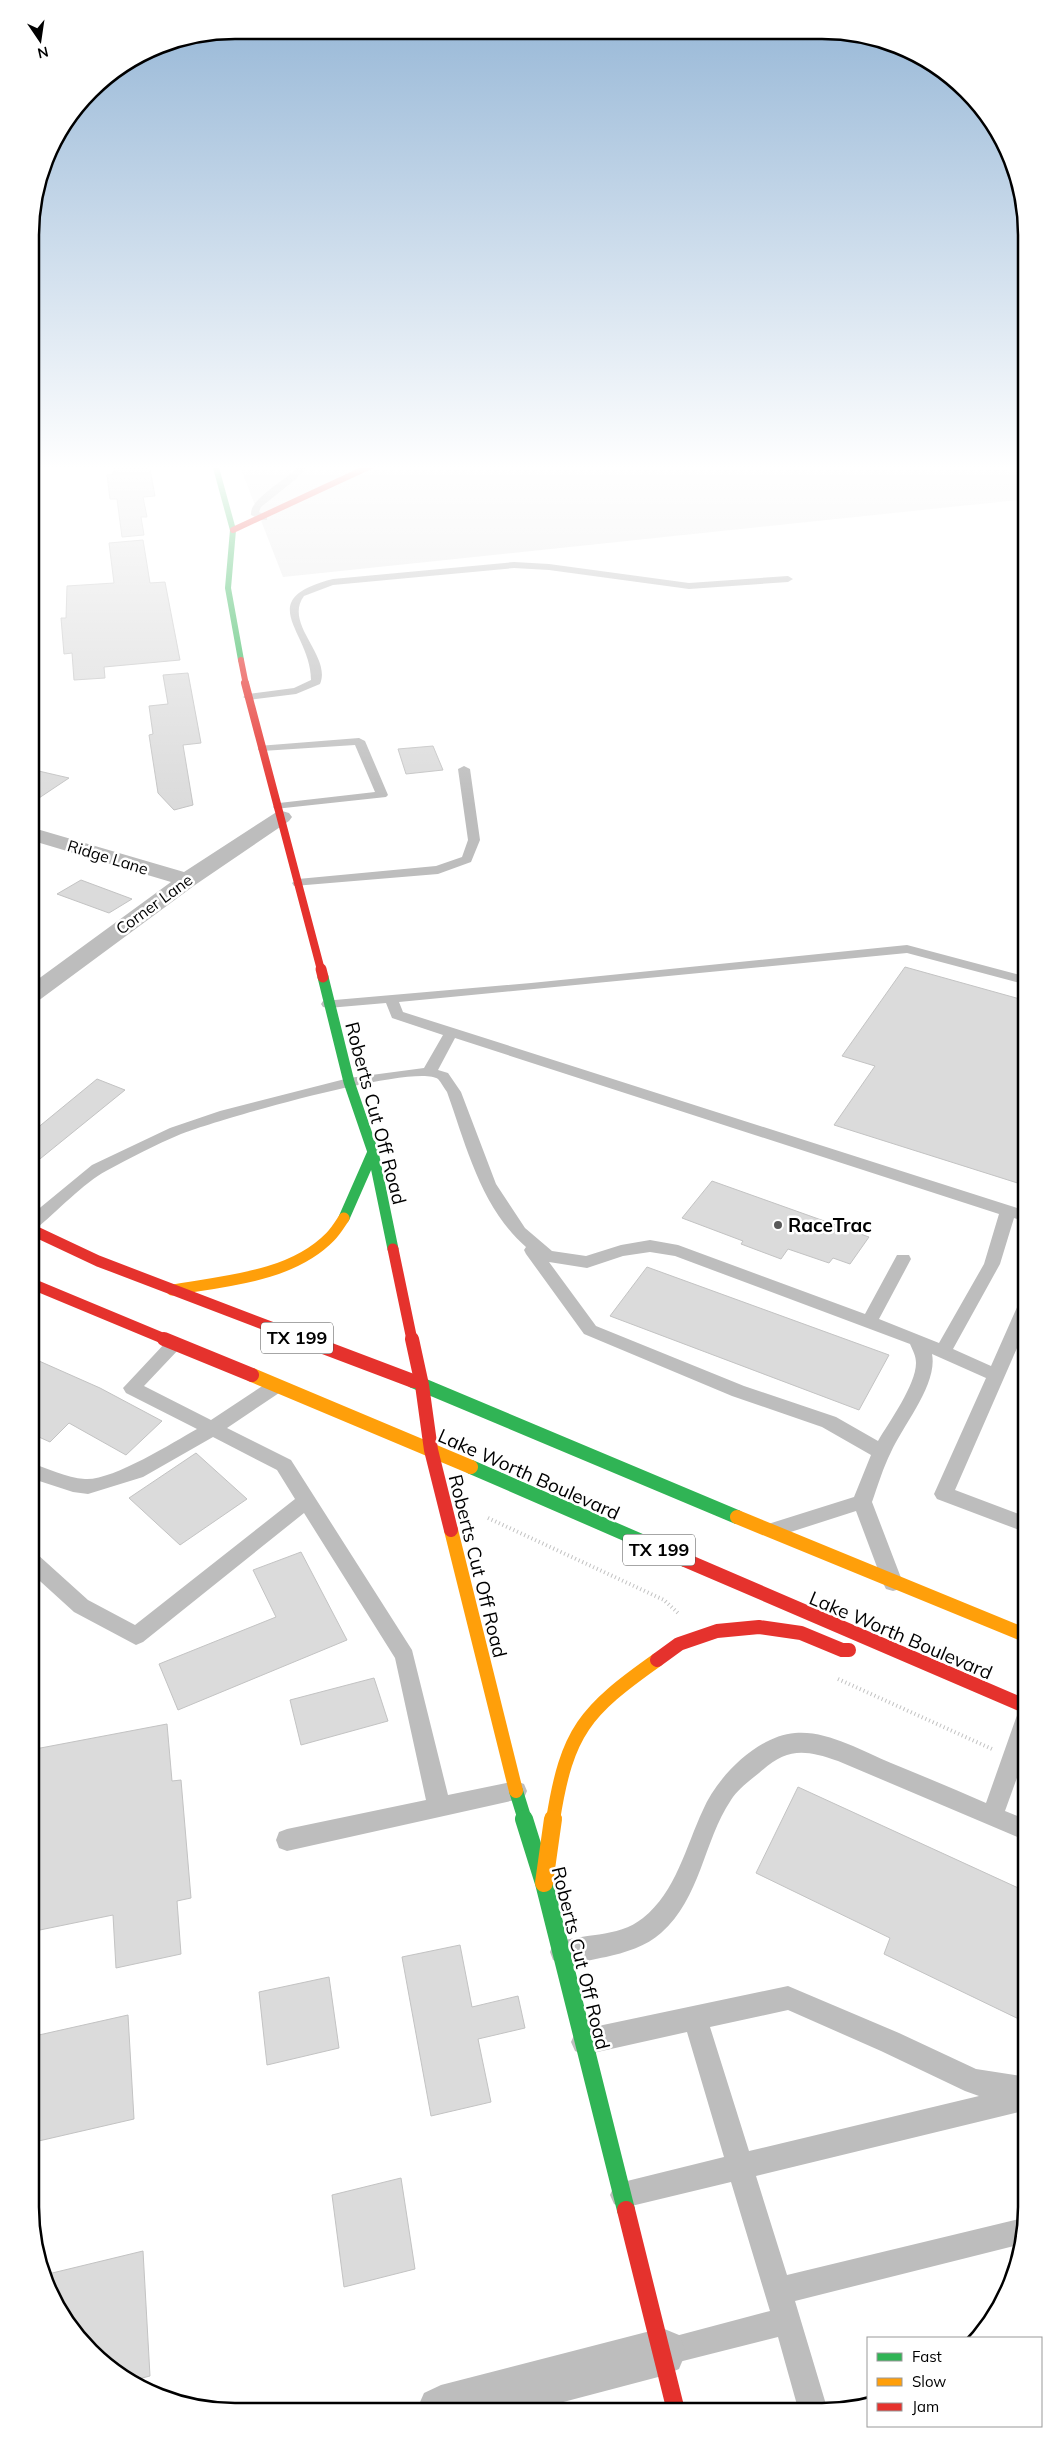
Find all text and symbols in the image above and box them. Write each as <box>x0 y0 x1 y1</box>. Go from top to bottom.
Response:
north arrow <box>15 15 65 65</box>
text: N <box>36 43 50 63</box>
street label: Ridge Lane <box>65 835 151 879</box>
street label: Corner Lane <box>112 870 196 938</box>
street label: Roberts Cut Off Road <box>340 1019 412 1207</box>
place label: RaceTrac <box>788 1213 872 1237</box>
marker: RaceTrac <box>772 1219 784 1231</box>
road number: TX 199 <box>261 1322 333 1354</box>
street label: Lake Worth Boulevard <box>434 1423 624 1525</box>
street label: Roberts Cut Off Road <box>444 1472 512 1660</box>
road number: TX 199 <box>623 1534 695 1566</box>
street label: Lake Worth Boulevard <box>806 1586 996 1684</box>
street label: Roberts Cut Off Road <box>547 1864 615 2052</box>
legend <box>867 2337 1042 2427</box>
text: Fast <box>912 2347 942 2366</box>
text: Slow <box>912 2372 946 2391</box>
text: Jam <box>912 2397 939 2416</box>

